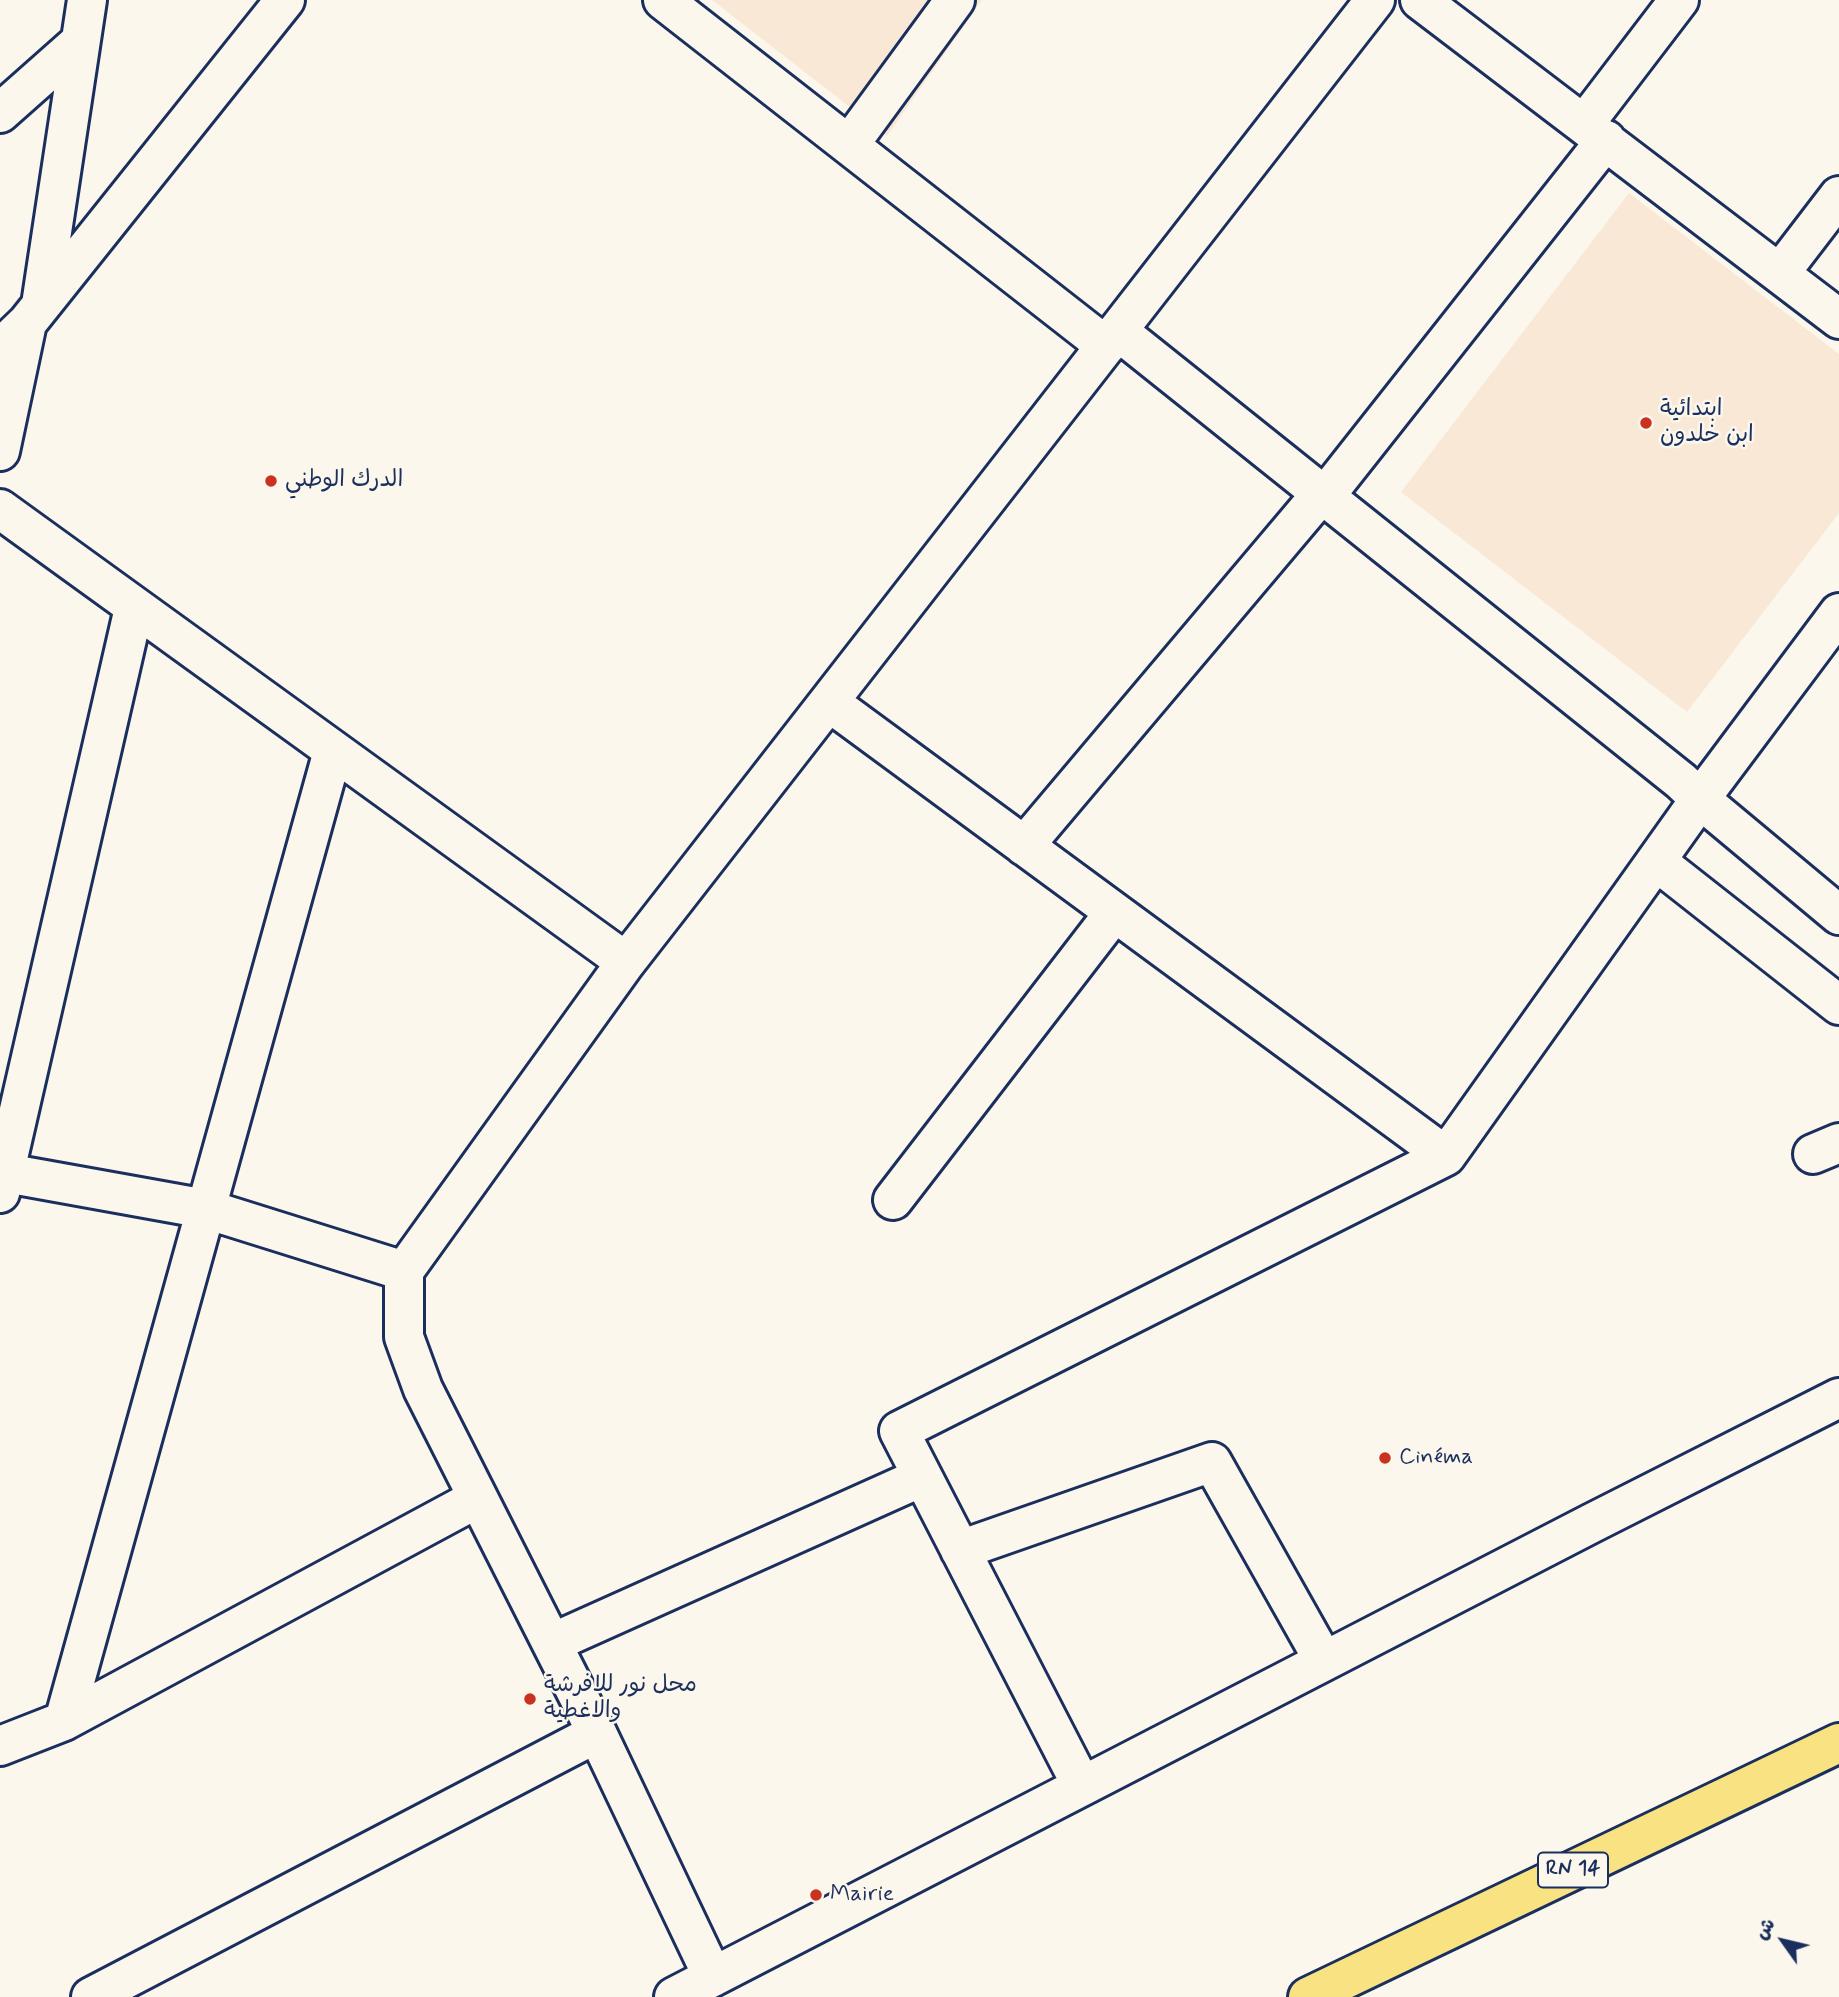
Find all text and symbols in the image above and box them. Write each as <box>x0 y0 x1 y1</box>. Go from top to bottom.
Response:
place label: ابتدائية ابن خلدون <box>1660 396 1754 450</box>
marker: ابتدائية ابن خلدون <box>1638 415 1654 431</box>
place label: الدرك الوطني <box>285 467 403 495</box>
marker: الدرك الوطني <box>263 473 279 489</box>
place label: Cinéma <box>1399 1444 1473 1472</box>
marker: Cinéma <box>1377 1450 1393 1466</box>
place label: محل نور للافرشة والاغطية <box>544 1672 697 1726</box>
marker: محل نور للافرشة والاغطية <box>522 1691 538 1707</box>
road number: RN 14 <box>1538 1853 1608 1888</box>
place label: Mairie <box>830 1881 894 1909</box>
marker: Mairie <box>808 1887 824 1903</box>
north arrow <box>1748 1906 1818 1976</box>
text: ش <box>1749 1913 1781 1945</box>

